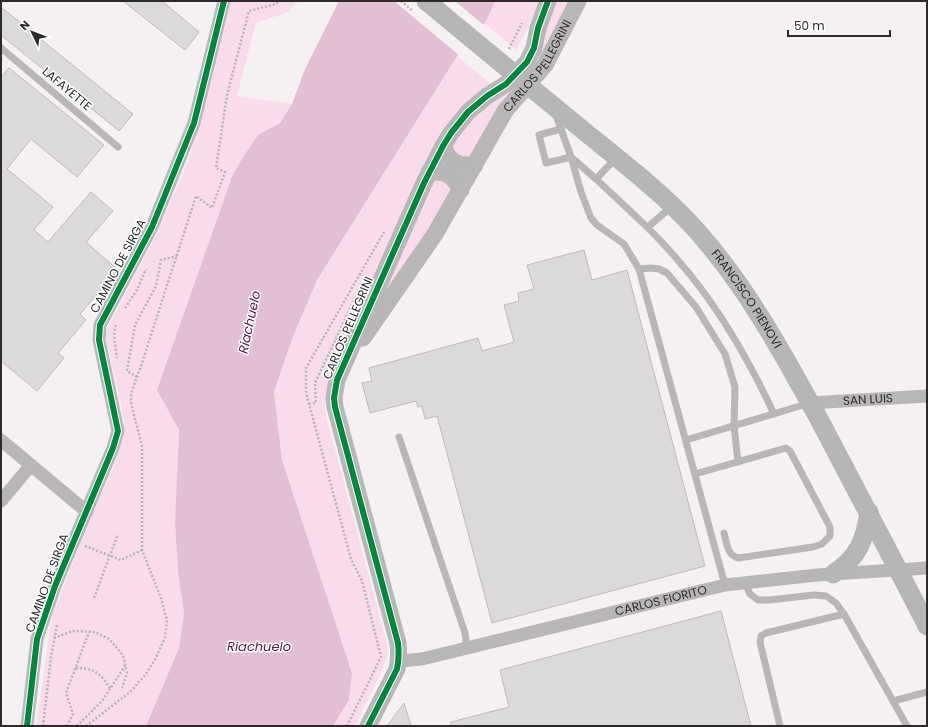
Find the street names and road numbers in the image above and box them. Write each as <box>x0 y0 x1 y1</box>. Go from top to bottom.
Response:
street label: CARLOS PELLEGRINI <box>499 16 575 116</box>
street label: LAFAYETTE <box>39 63 96 114</box>
street label: CAMINO DE SIRGA <box>86 216 150 316</box>
street label: FRANCISCO PIENOVI <box>708 245 786 351</box>
street label: CARLOS PELLEGRINI <box>318 274 377 382</box>
street label: SAN LUIS <box>842 389 893 409</box>
street label: CAMINO DE SIRGA <box>21 531 72 635</box>
street label: CARLOS FIORITO <box>613 581 709 620</box>

